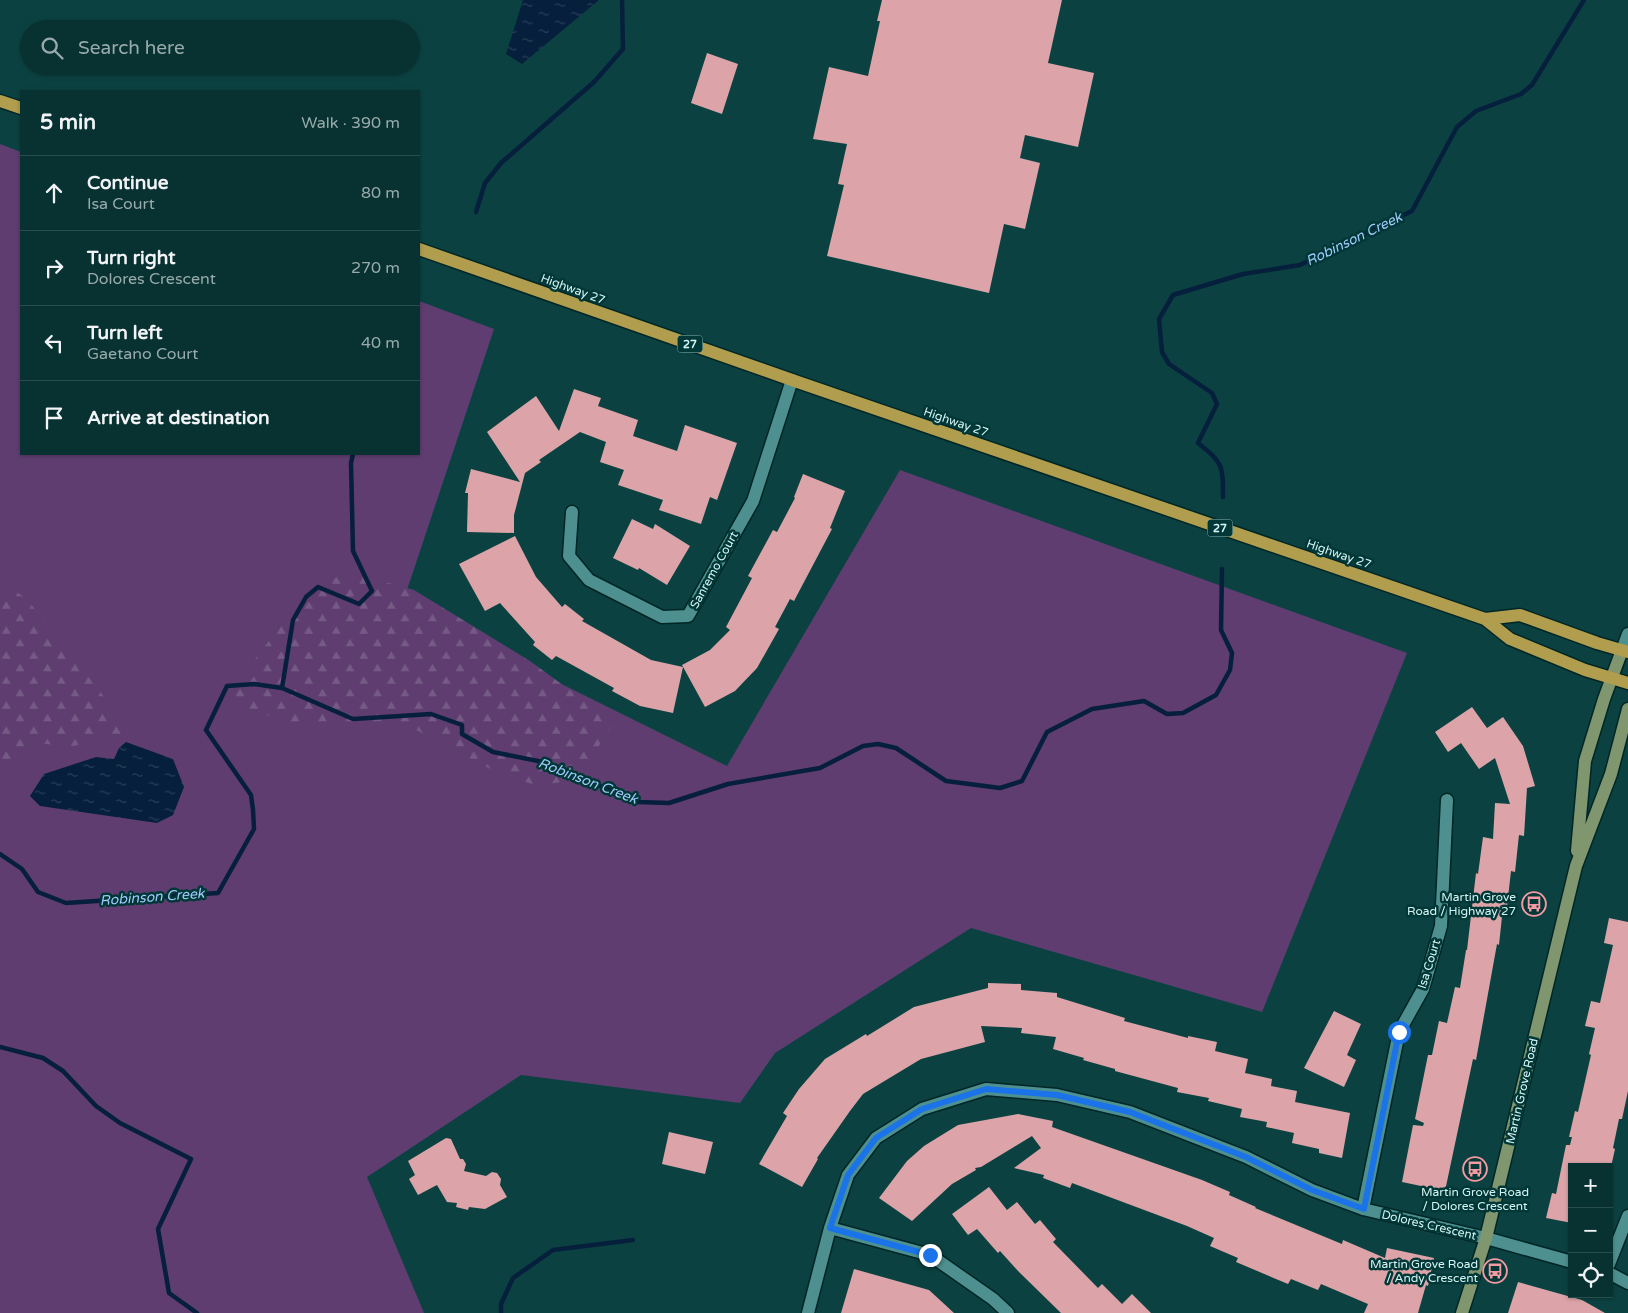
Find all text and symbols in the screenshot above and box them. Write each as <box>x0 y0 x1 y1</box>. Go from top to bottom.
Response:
search box <box>20 20 420 75</box>
icon: search <box>38 34 66 62</box>
text: Search here <box>78 37 185 59</box>
text: 5 min <box>40 110 96 135</box>
text: Walk · 390 m <box>301 113 400 133</box>
text: Continue <box>87 172 169 194</box>
icon: ahead <box>40 179 68 207</box>
text: 80 m <box>361 183 400 203</box>
text: Isa Court <box>87 194 155 214</box>
water label: Robinson Creek <box>1303 208 1406 270</box>
text: Turn right <box>87 247 175 269</box>
icon: right <box>40 254 68 282</box>
text: 270 m <box>351 258 400 278</box>
text: Dolores Crescent <box>87 269 216 289</box>
street label: Highway 27 <box>539 271 607 307</box>
text: Turn left <box>87 322 163 344</box>
icon: left <box>40 329 68 357</box>
text: 40 m <box>361 333 400 353</box>
road number: 27 <box>678 336 702 352</box>
text: Gaetano Court <box>87 344 198 364</box>
icon: arrive <box>40 404 68 432</box>
street label: Highway 27 <box>922 404 990 440</box>
text: Arrive at destination <box>87 407 270 429</box>
road number: 27 <box>1208 520 1232 536</box>
street label: Sanremo Court <box>687 529 741 611</box>
street label: Highway 27 <box>1305 536 1373 572</box>
water label: Robinson Creek <box>536 754 641 808</box>
water label: Robinson Creek <box>99 885 206 909</box>
place label: Martin Grove Road / Highway 27 <box>1407 890 1516 918</box>
bus stop icon: Martin Grove Road / Highway 27 <box>1521 891 1547 917</box>
street label: Isa Court <box>1415 937 1443 990</box>
route start <box>1388 1021 1411 1044</box>
street label: Martin Grove Road <box>1503 1037 1541 1145</box>
bus stop icon: Martin Grove Road / Dolores Crescent <box>1462 1156 1488 1182</box>
map controls <box>1568 1163 1613 1298</box>
button: + <box>1568 1163 1613 1208</box>
place label: Martin Grove Road / Dolores Crescent <box>1421 1185 1529 1213</box>
street label: Dolores Crescent <box>1380 1207 1478 1243</box>
button: − <box>1568 1208 1613 1253</box>
route end <box>919 1244 942 1267</box>
button: locate <box>1568 1253 1613 1298</box>
place label: Martin Grove Road / Andy Crescent <box>1370 1257 1478 1285</box>
bus stop icon: Martin Grove Road / Andy Crescent <box>1482 1258 1508 1284</box>

